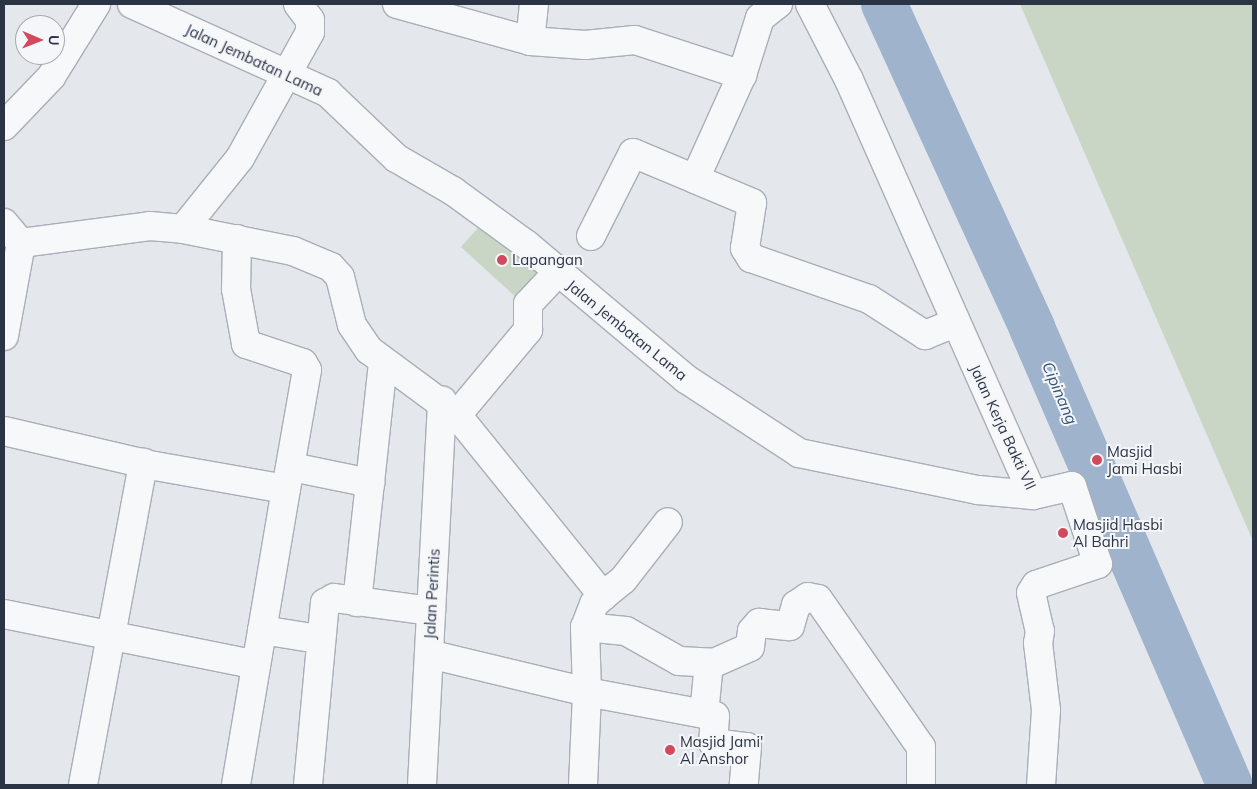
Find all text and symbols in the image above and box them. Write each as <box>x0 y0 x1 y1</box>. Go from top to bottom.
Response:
north arrow <box>15 15 65 65</box>
street label: Jalan Jembatan Lama <box>182 20 326 100</box>
text: U <box>45 35 63 46</box>
place label: Lapangan <box>512 251 583 269</box>
marker: Lapangan <box>496 254 508 266</box>
street label: Jalan Jembatan Lama <box>563 276 691 384</box>
water label: Cipinang <box>1038 359 1082 427</box>
street label: Jalan Kerja Bakti VII <box>966 361 1040 493</box>
place label: Masjid Jami Hasbi <box>1107 442 1182 477</box>
marker: Masjid Jami Hasbi <box>1091 454 1103 466</box>
place label: Masjid Hasbi Al Bahri <box>1073 515 1163 550</box>
marker: Masjid Hasbi Al Bahri <box>1057 527 1069 539</box>
street label: Jalan Perintis <box>421 548 443 640</box>
place label: Masjid Jami' Al Anshor <box>680 732 763 767</box>
marker: Masjid Jami' Al Anshor <box>664 744 676 756</box>

